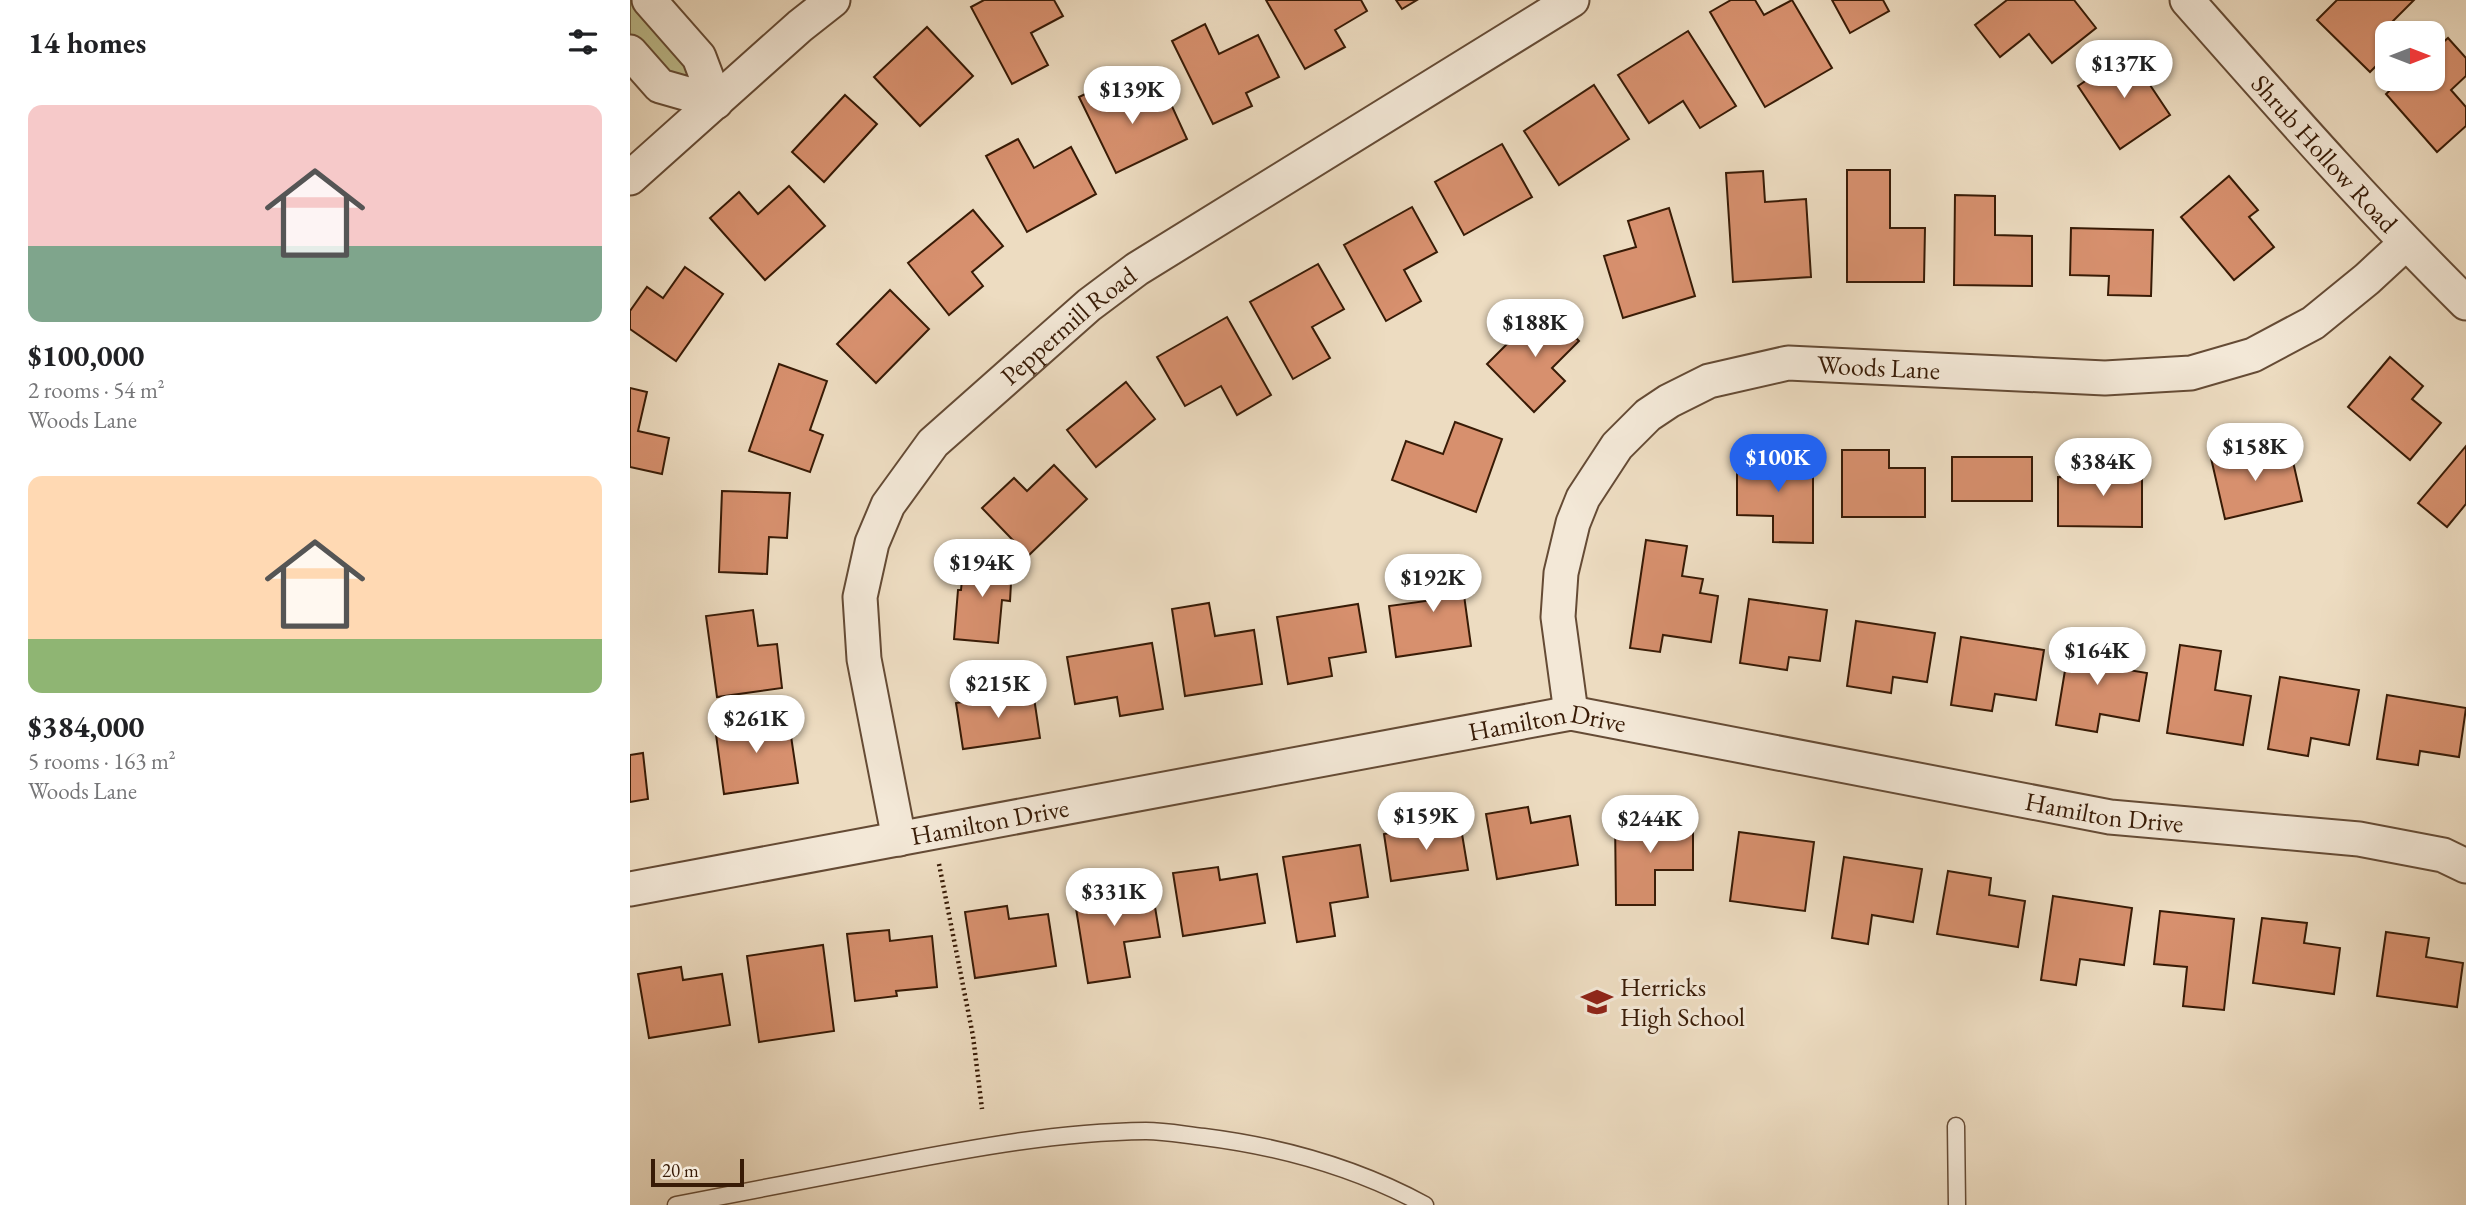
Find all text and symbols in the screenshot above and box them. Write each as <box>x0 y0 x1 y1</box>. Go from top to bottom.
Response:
north arrow <box>2375 21 2445 91</box>
map controls <box>2375 21 2445 91</box>
text: 14 homes <box>28 23 146 62</box>
icon: filters <box>564 23 602 61</box>
pin: $137K <box>2075 41 2173 100</box>
text: $137K <box>2092 48 2156 78</box>
pin: $139K <box>1083 66 1181 126</box>
street label: Shrub Hollow Road <box>2244 67 2406 240</box>
text: $139K <box>1100 74 1164 104</box>
icon: home <box>252 150 378 276</box>
street label: Peppermill Road <box>993 258 1144 392</box>
pin: $188K <box>1486 300 1584 359</box>
text: $188K <box>1503 307 1567 337</box>
text: $100,000 <box>28 336 144 375</box>
street label: Woods Lane <box>1816 347 1941 387</box>
text: 2 rooms · 54 m² <box>28 375 165 405</box>
text: Woods Lane <box>28 405 137 435</box>
pin: $158K <box>2206 424 2304 483</box>
text: $158K <box>2223 431 2287 461</box>
pin: $100K <box>1729 434 1827 494</box>
pin: $384K <box>2054 438 2152 498</box>
text: $100K <box>1746 442 1810 472</box>
text: $384K <box>2071 446 2135 476</box>
icon: home <box>252 521 378 647</box>
pin: $194K <box>933 540 1031 599</box>
text: $194K <box>950 547 1014 577</box>
pin: $192K <box>1384 554 1482 614</box>
text: $192K <box>1401 562 1465 592</box>
pin: $164K <box>2048 628 2146 687</box>
text: $164K <box>2065 635 2129 665</box>
pin: $215K <box>949 660 1047 720</box>
text: $215K <box>966 668 1030 698</box>
pin: $261K <box>707 696 805 755</box>
street label: Hamilton Drive <box>1465 696 1629 749</box>
text: $261K <box>724 703 788 733</box>
text: $384,000 <box>28 707 144 746</box>
text: 5 rooms · 163 m² <box>28 746 176 776</box>
text: Woods Lane <box>28 776 137 806</box>
street label: Hamilton Drive <box>2022 784 2185 840</box>
street label: Hamilton Drive <box>908 790 1071 853</box>
pin: $159K <box>1377 792 1475 852</box>
pin: $244K <box>1601 796 1699 855</box>
text: $159K <box>1394 800 1458 830</box>
text: $244K <box>1618 803 1682 833</box>
pin: $331K <box>1065 869 1163 928</box>
text: $331K <box>1082 876 1146 906</box>
place label: Herricks High School <box>1620 970 1745 1034</box>
school or university icon: Herricks High School <box>1580 985 1614 1019</box>
scale bar <box>651 1156 744 1188</box>
text: 20 m <box>662 1158 699 1183</box>

